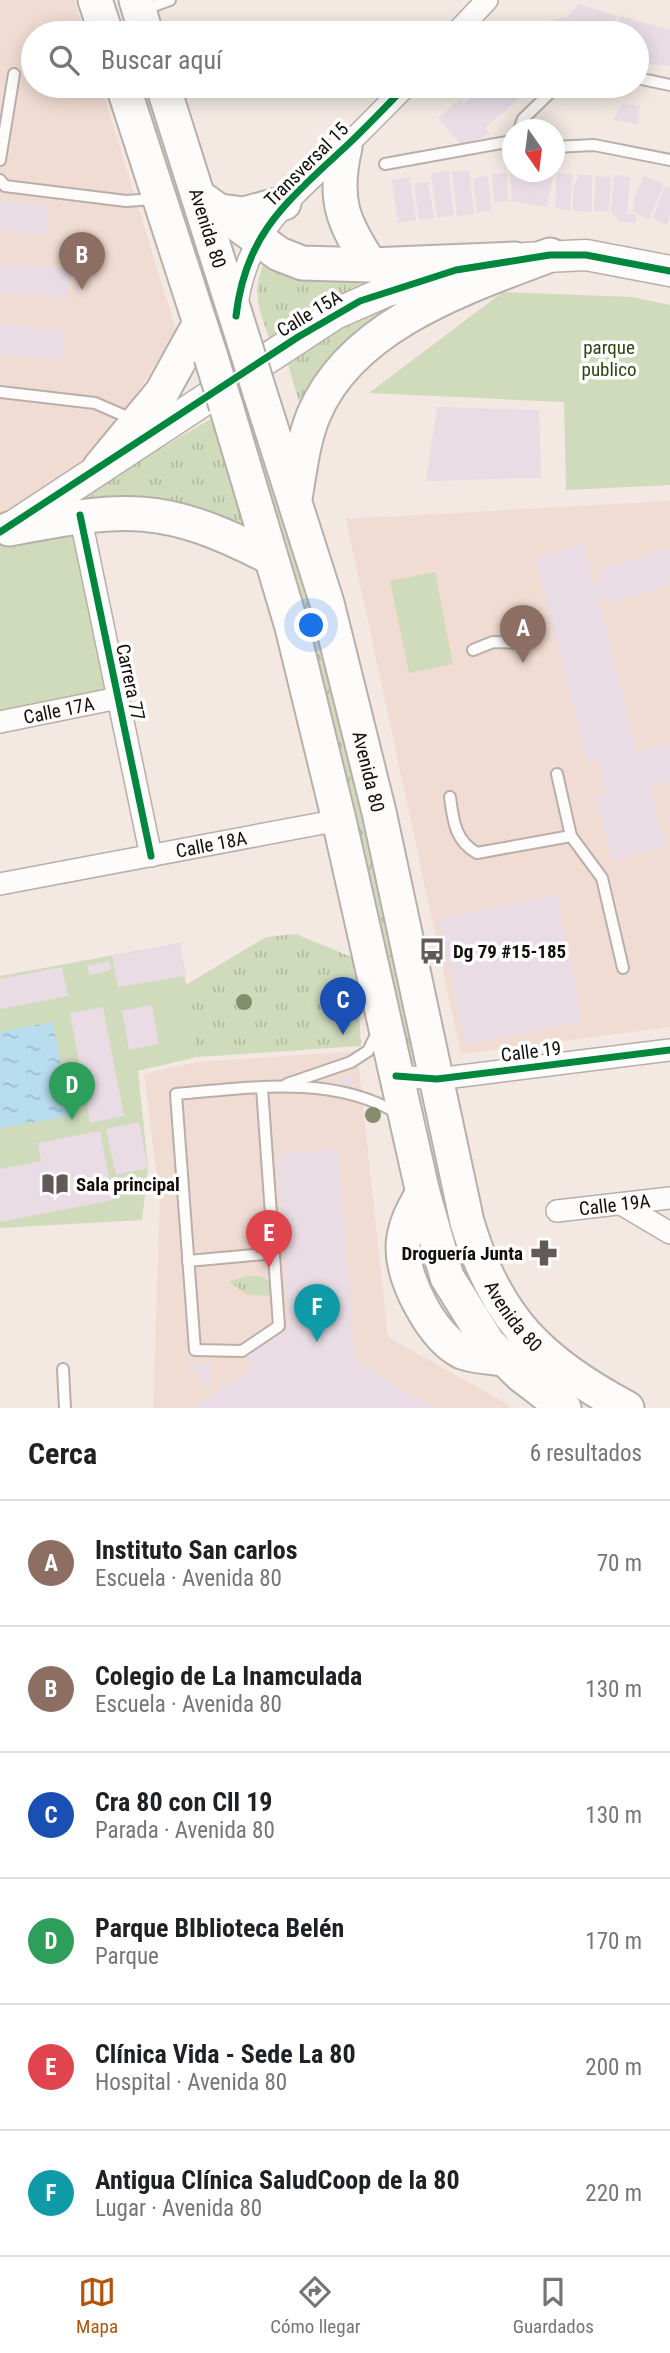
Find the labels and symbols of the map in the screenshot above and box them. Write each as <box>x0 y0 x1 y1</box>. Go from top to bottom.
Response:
street label: Transversal 15 <box>259 117 353 211</box>
north arrow <box>502 119 565 182</box>
street label: Avenida 80 <box>184 185 231 271</box>
pin: B <box>59 232 105 290</box>
street label: Calle 15A <box>273 285 346 342</box>
park label: parque publico <box>582 336 636 381</box>
pin: A <box>500 605 546 663</box>
your location <box>294 608 328 642</box>
street label: Carrera 77 <box>111 642 150 723</box>
street label: Calle 17A <box>21 692 96 729</box>
street label: Avenida 80 <box>347 729 390 814</box>
street label: Calle 18A <box>174 827 249 863</box>
bus stop icon: Dg 79 #15-185 <box>417 936 447 966</box>
place label: Dg 79 #15-185 <box>453 940 566 963</box>
pin: C <box>320 977 366 1035</box>
street label: Calle 19 <box>500 1036 563 1067</box>
pin: D <box>49 1062 95 1120</box>
library icon: Sala principal <box>40 1169 70 1199</box>
place label: Sala principal <box>76 1173 180 1196</box>
street label: Calle 19A <box>578 1189 652 1220</box>
pin: E <box>246 1210 292 1268</box>
pharmacy icon: Droguería Junta <box>529 1238 559 1268</box>
place label: Droguería Junta <box>401 1242 523 1265</box>
street label: Avenida 80 <box>480 1277 547 1357</box>
pin: F <box>294 1284 340 1342</box>

